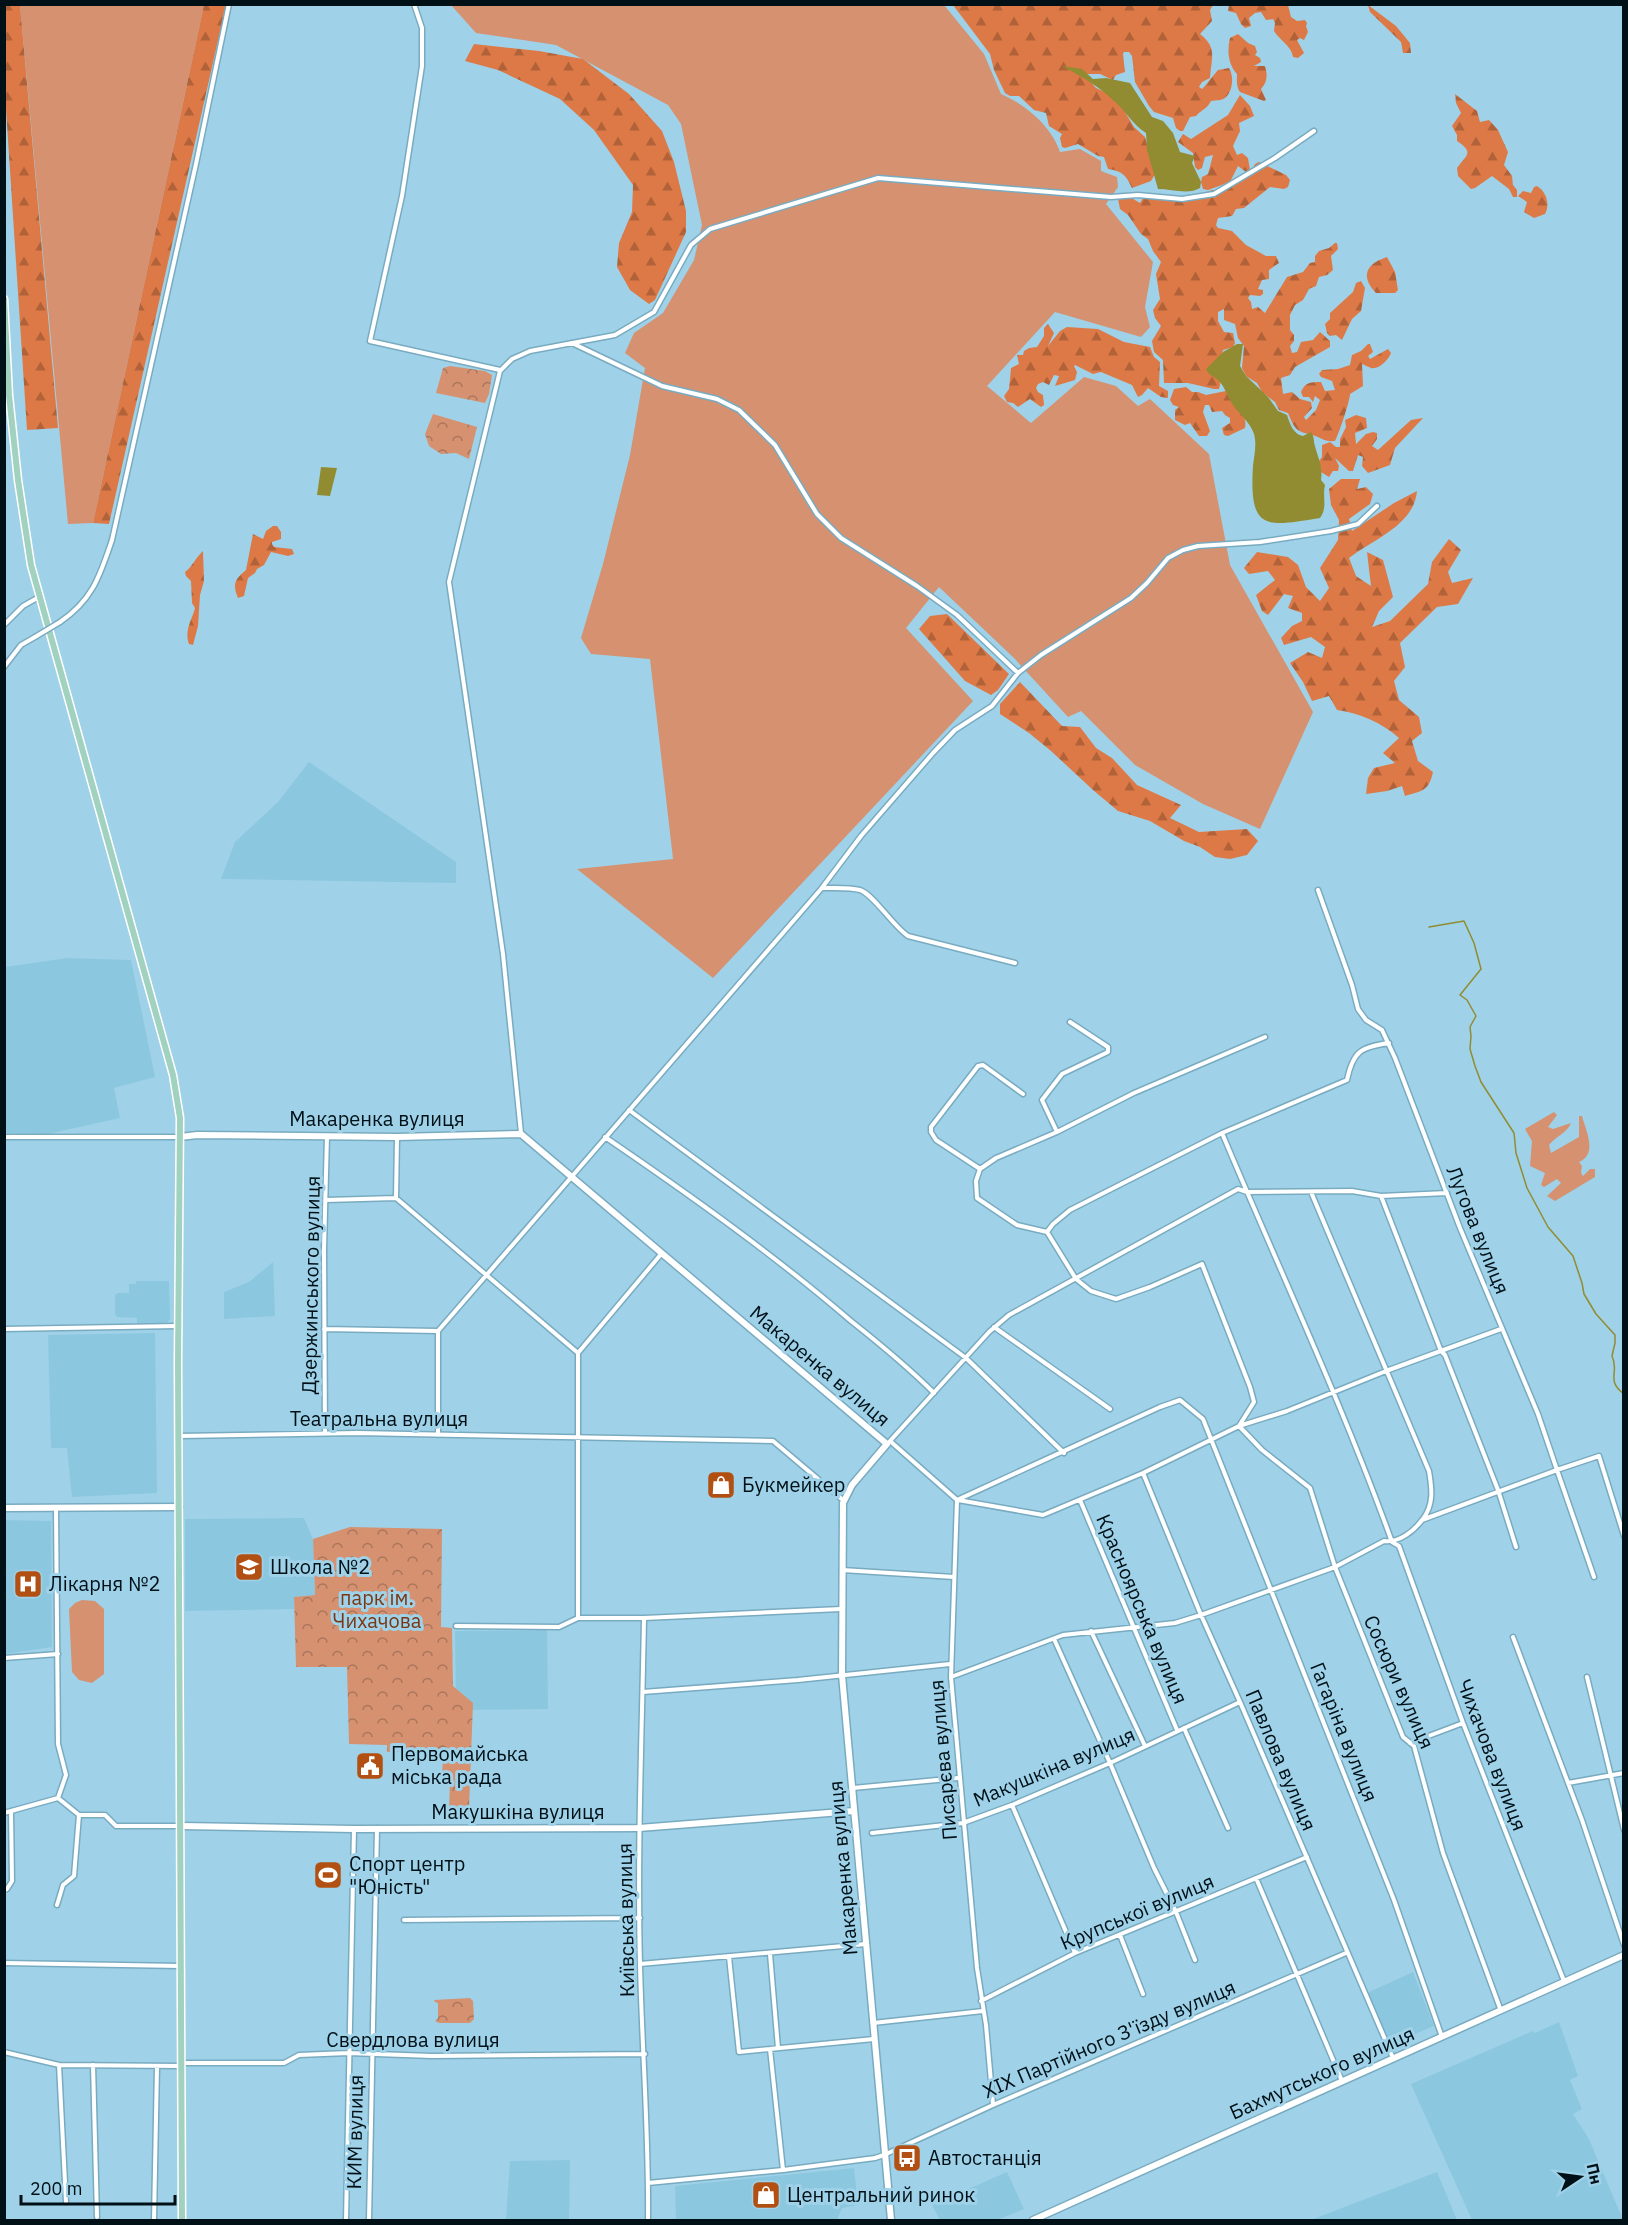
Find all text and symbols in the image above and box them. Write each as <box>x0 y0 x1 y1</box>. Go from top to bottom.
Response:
street label: Макаренка вулиця <box>289 1105 465 1132</box>
street label: Лугова вулиця <box>1440 1162 1516 1298</box>
street label: Дзержинського вулиця <box>295 1175 326 1395</box>
street label: Макаренка вулиця <box>744 1299 896 1432</box>
street label: Театральна вулиця <box>290 1405 468 1432</box>
shop icon: Букмейкер <box>705 1469 737 1501</box>
place label: Букмейкер <box>742 1471 845 1498</box>
street label: Красноярська вулиця <box>1090 1510 1195 1708</box>
school or university icon: Школа №2 <box>233 1551 265 1583</box>
place label: Школа №2 <box>270 1553 370 1580</box>
hospital icon: Лікарня №2 <box>12 1568 44 1600</box>
place label: Лікарня №2 <box>49 1570 160 1597</box>
park label: парк ім. Чихачова <box>333 1584 422 1634</box>
street label: Сосюри вулиця <box>1358 1611 1441 1753</box>
street label: Гагаріна вулиця <box>1304 1658 1385 1806</box>
street label: Чихачова вулиця <box>1451 1675 1534 1834</box>
street label: Писарєва вулиця <box>922 1679 963 1841</box>
street label: Павлова вулиця <box>1240 1685 1323 1835</box>
street label: Макушкіна вулиця <box>969 1720 1139 1813</box>
place label: Первомайська міська рада <box>391 1740 528 1790</box>
public building icon: Первомайська міська рада <box>354 1750 386 1782</box>
street label: Макаренка вулиця <box>821 1780 864 1957</box>
street label: Макушкіна вулиця <box>431 1798 605 1825</box>
street label: Київська вулиця <box>611 1843 640 1997</box>
place label: Спорт центр "Юність" <box>349 1850 465 1900</box>
sports icon: Спорт центр "Юність" <box>312 1859 344 1891</box>
street label: Крупської вулиця <box>1056 1867 1218 1956</box>
street label: XIX Партійного З'їзду вулиця <box>978 1973 1239 2104</box>
street label: Бахмутського вулиця <box>1225 2020 1419 2126</box>
street label: Свердлова вулиця <box>326 2026 500 2053</box>
street label: КИМ вулиця <box>340 2074 369 2190</box>
bus stop icon: Автостанція <box>891 2142 923 2174</box>
place label: Автостанція <box>928 2144 1042 2171</box>
north arrow <box>1550 2147 1610 2207</box>
text: Пн <box>1582 2161 1607 2186</box>
scale bar <box>21 2168 176 2206</box>
text: 200 m <box>30 2177 82 2200</box>
shop icon: Центральний ринок <box>750 2179 782 2211</box>
place label: Центральний ринок <box>787 2181 975 2208</box>

